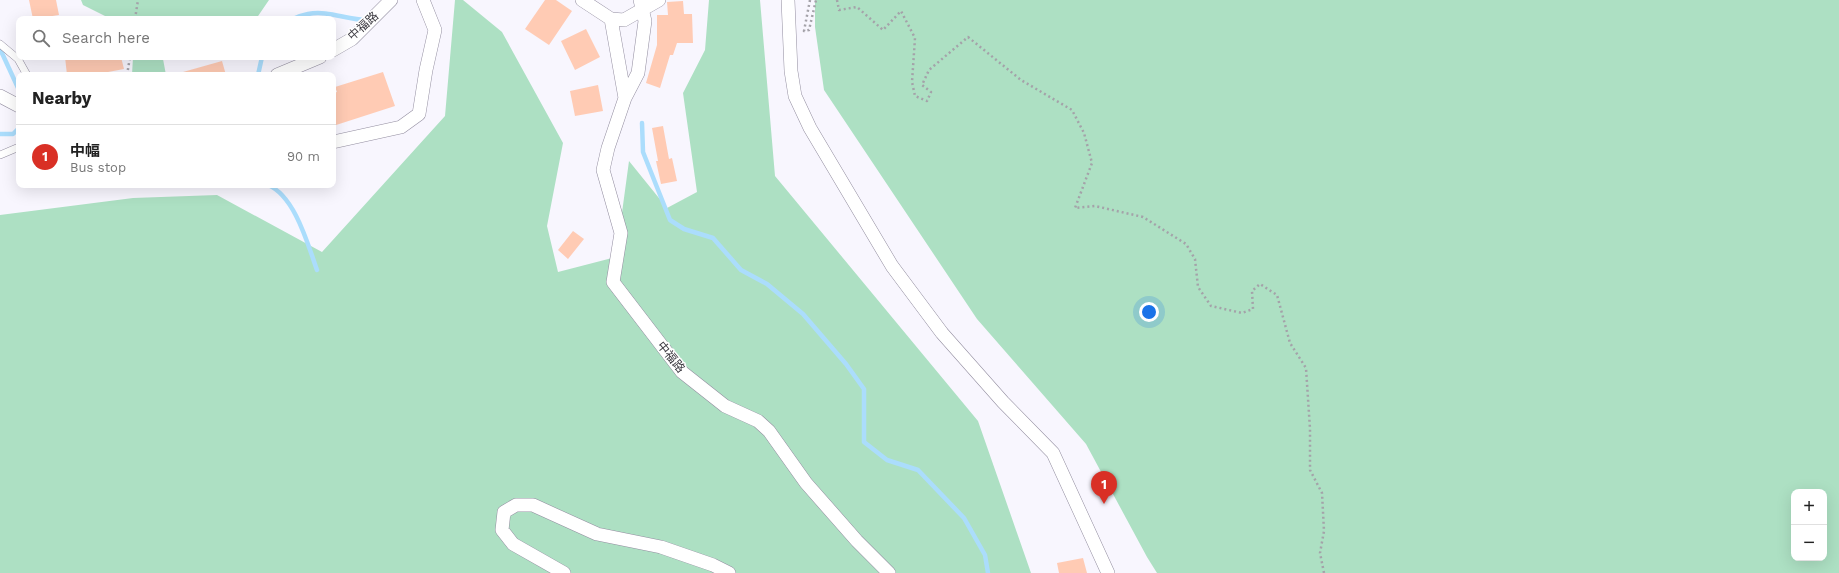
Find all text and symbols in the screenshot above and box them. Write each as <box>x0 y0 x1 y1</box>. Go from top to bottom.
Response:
street label: 中福路 <box>345 9 381 43</box>
search box <box>16 16 336 60</box>
icon: search <box>30 27 52 49</box>
text: Search here <box>62 29 150 47</box>
text: Nearby <box>32 88 91 108</box>
text: 中幅 <box>70 142 100 160</box>
text: 1 <box>42 149 48 164</box>
text: 90 m <box>287 149 320 164</box>
text: Bus stop <box>70 160 126 175</box>
your location <box>1139 302 1159 322</box>
street label: 中福路 <box>654 339 688 375</box>
pin: 1 <box>1091 471 1117 504</box>
map controls <box>1791 489 1827 561</box>
button: + <box>1791 489 1827 525</box>
button: − <box>1791 525 1827 561</box>

